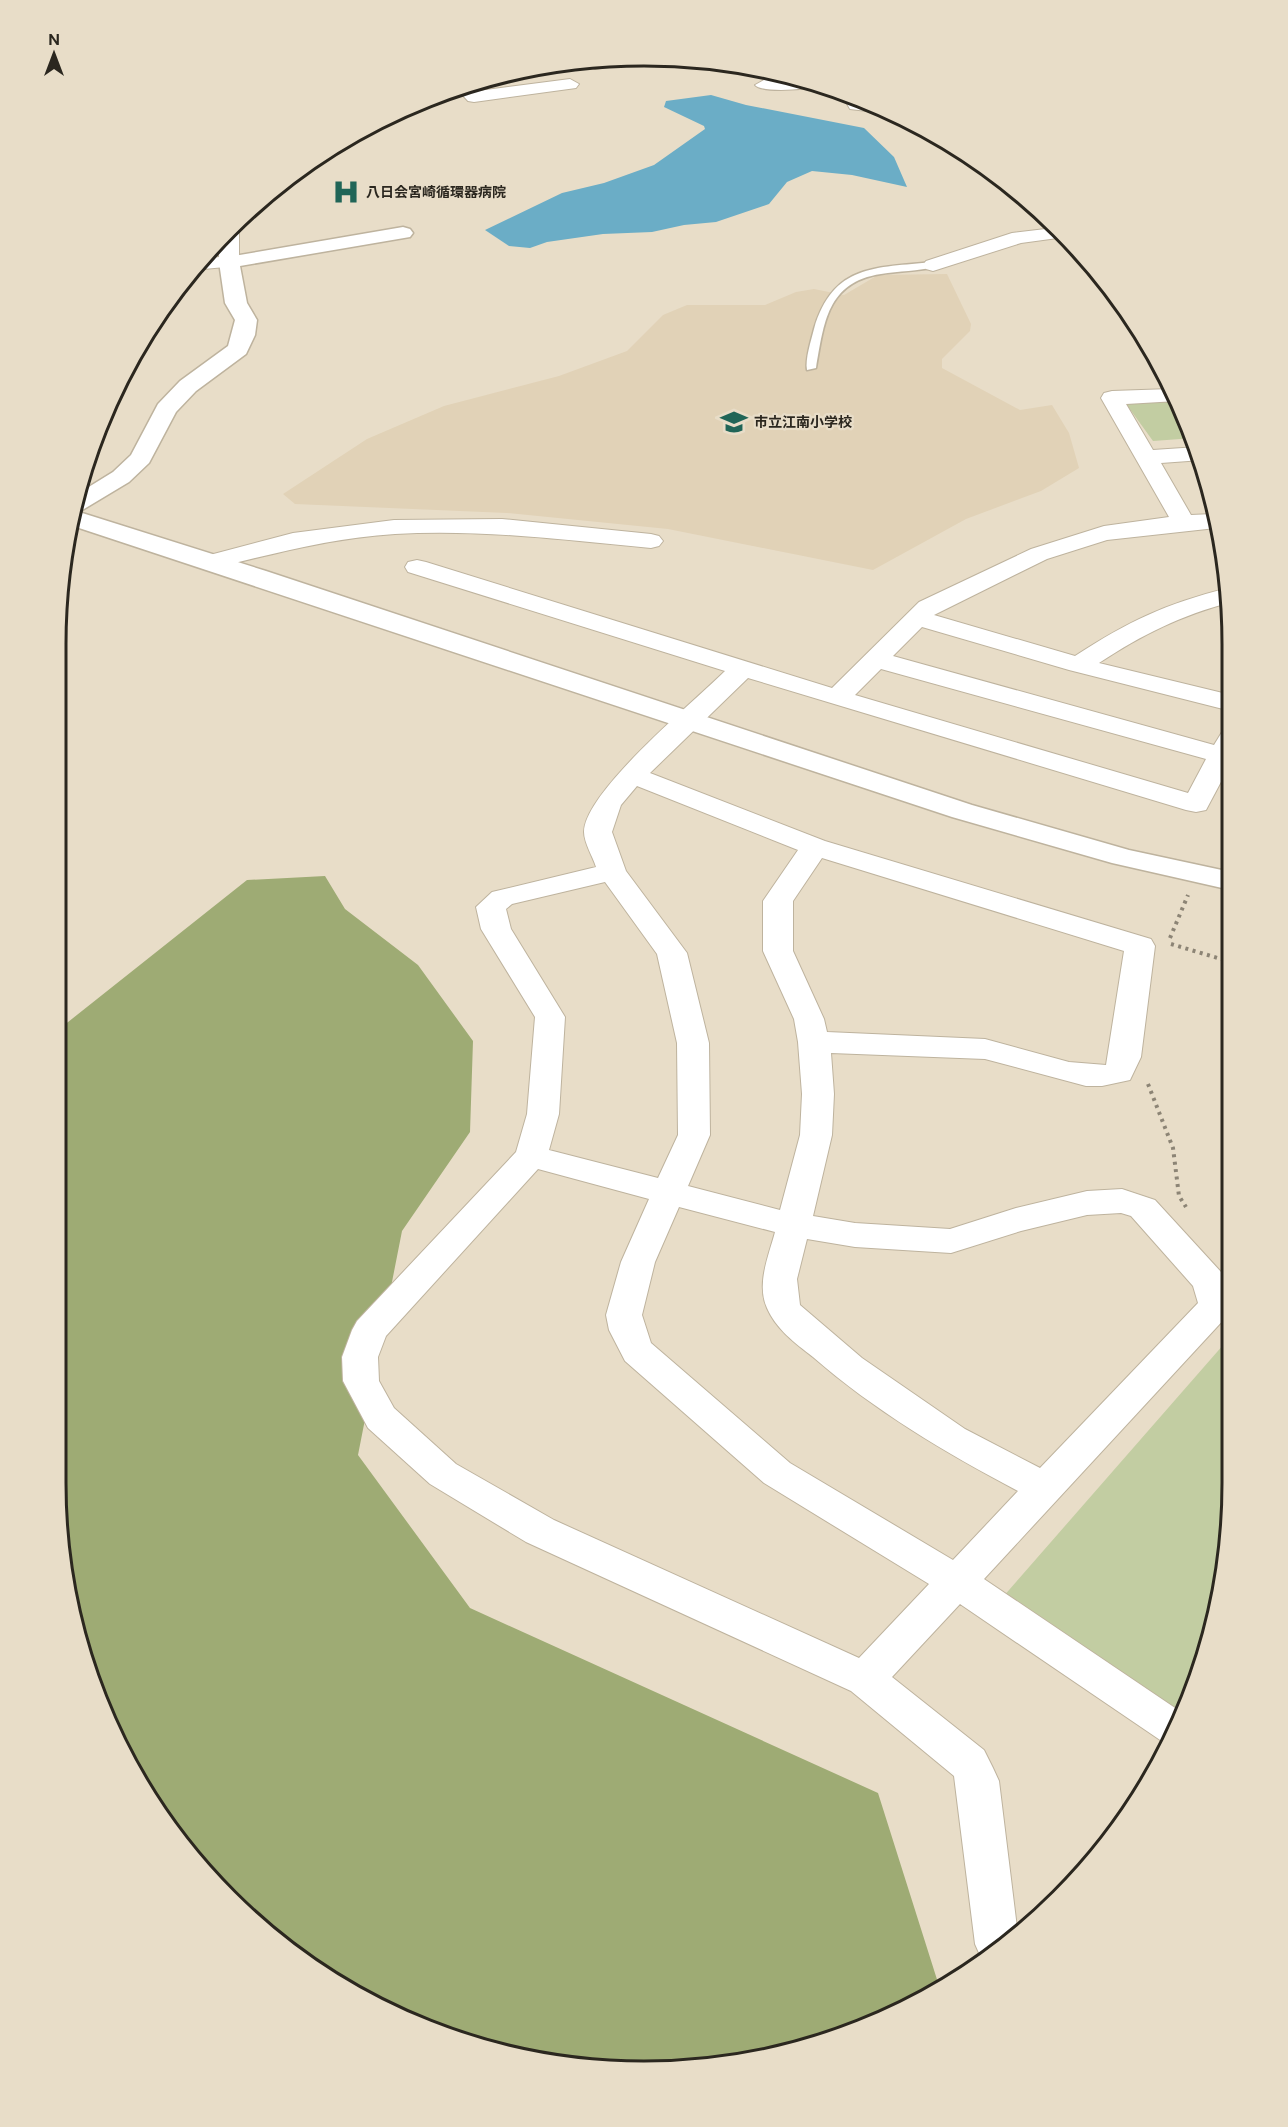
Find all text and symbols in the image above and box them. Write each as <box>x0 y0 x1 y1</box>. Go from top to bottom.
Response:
north arrow <box>24 24 84 84</box>
text: N <box>48 29 60 50</box>
hospital icon: 八日会宮崎循環器病院 <box>331 177 361 207</box>
place label: 八日会宮崎循環器病院 <box>366 183 506 201</box>
school or university icon: 市立江南小学校 <box>719 407 749 437</box>
place label: 市立江南小学校 <box>754 413 852 431</box>

